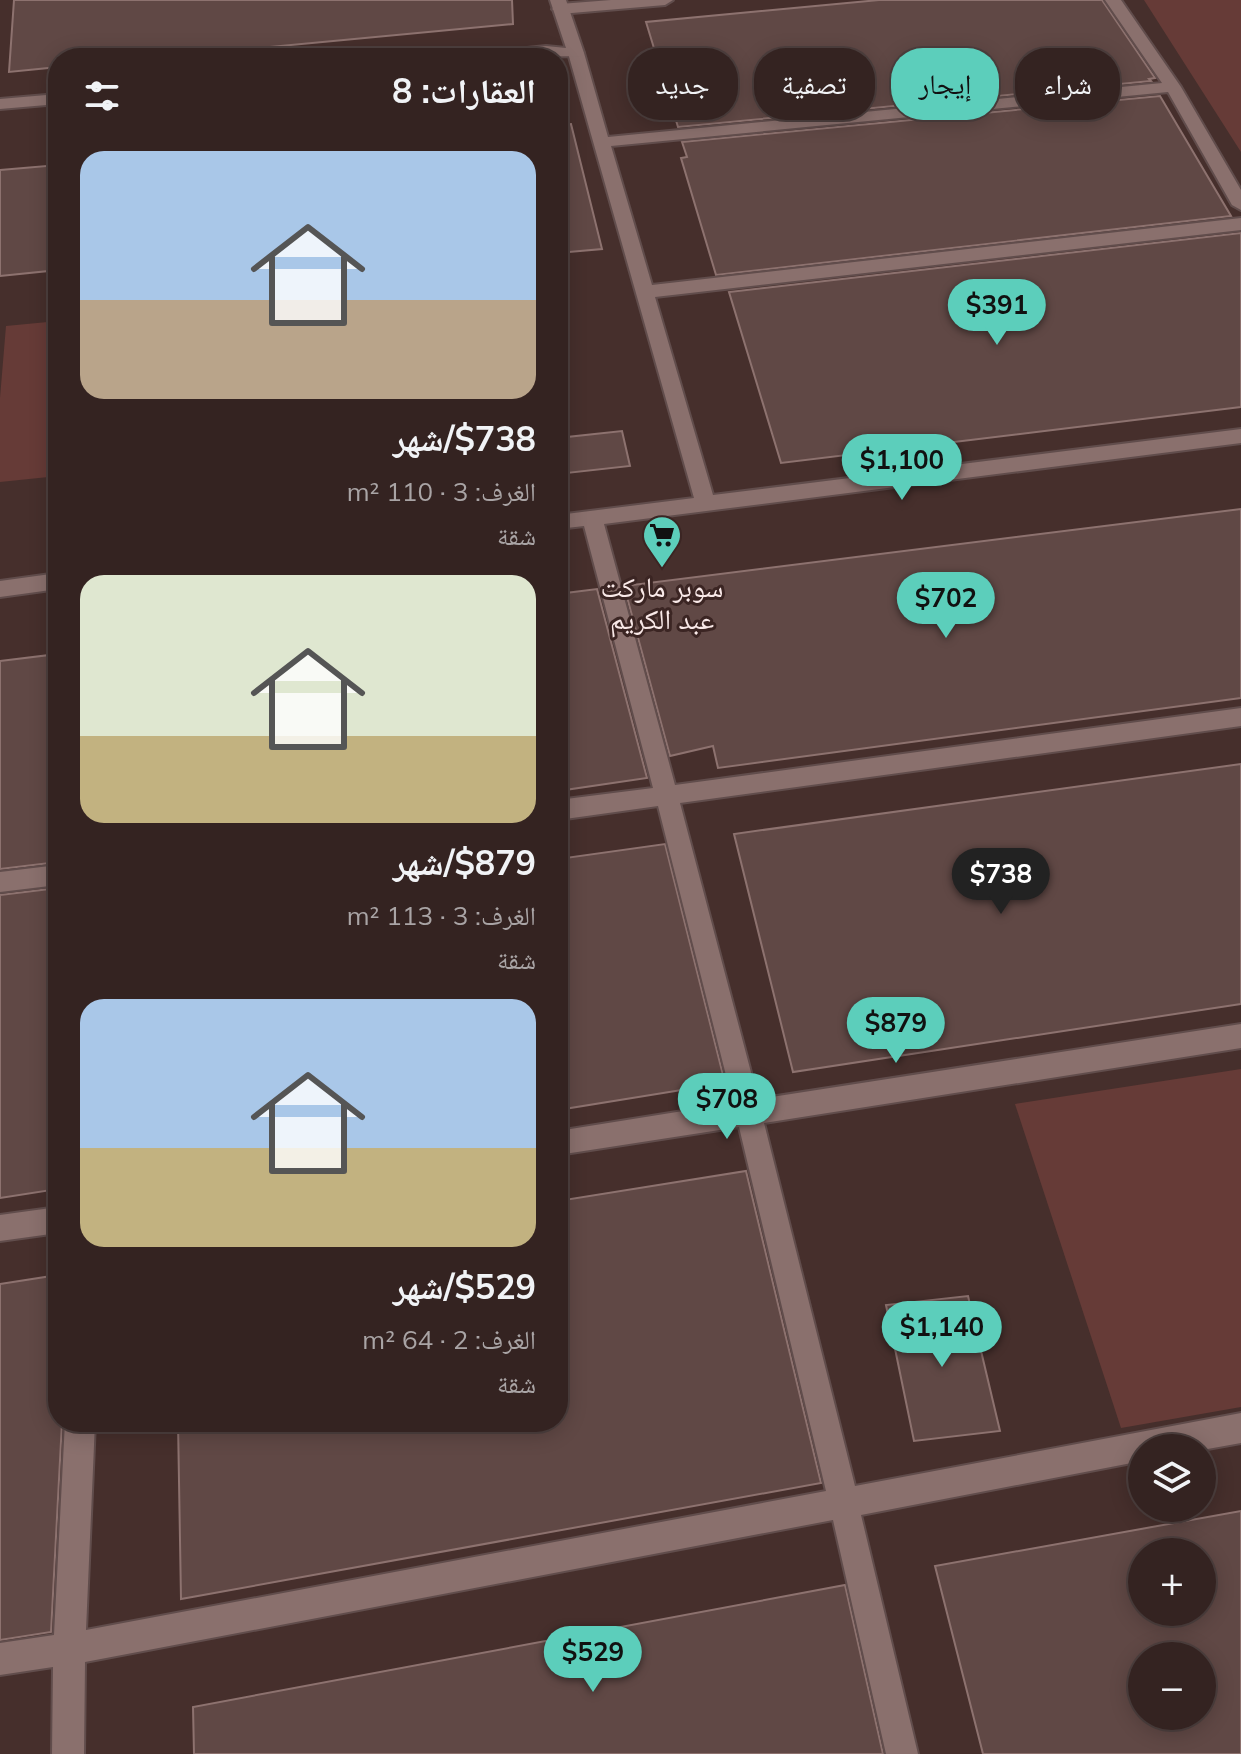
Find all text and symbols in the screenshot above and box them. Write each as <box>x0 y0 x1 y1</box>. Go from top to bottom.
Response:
chip: جديد <box>628 48 738 120</box>
chip: تصفية <box>754 48 875 120</box>
chip: إيجار <box>891 48 999 120</box>
chip: شراء <box>1015 48 1120 120</box>
text: العقارات: 8 <box>392 69 536 112</box>
icon: filters <box>80 74 124 118</box>
icon: home <box>236 203 380 347</box>
pin: $391 <box>950 279 1044 347</box>
text: $391 <box>966 288 1028 321</box>
text: $738/شهر <box>393 417 536 460</box>
pin: $1,100 <box>837 434 967 502</box>
text: $1,100 <box>860 443 944 476</box>
text: الغرف: 3 · 110 m² <box>347 475 536 508</box>
supermarket icon: سوبر ماركت عبد الكريم <box>641 514 683 569</box>
text: شقة <box>497 519 536 552</box>
place label: سوبر ماركت عبد الكريم <box>600 569 724 638</box>
pin: $702 <box>899 572 993 640</box>
text: $702 <box>915 581 977 614</box>
icon: home <box>236 627 380 771</box>
text: $879/شهر <box>393 841 536 884</box>
pin: $738 <box>954 848 1048 916</box>
text: $738 <box>970 857 1032 890</box>
text: الغرف: 3 · 113 m² <box>347 899 536 932</box>
text: شقة <box>497 943 536 976</box>
pin: $879 <box>849 997 943 1065</box>
text: $879 <box>865 1006 927 1039</box>
icon: home <box>236 1051 380 1195</box>
pin: $708 <box>680 1073 774 1141</box>
text: $708 <box>696 1082 758 1115</box>
text: $529/شهر <box>393 1265 536 1308</box>
pin: $1,140 <box>877 1301 1007 1369</box>
text: $1,140 <box>900 1310 984 1343</box>
text: الغرف: 2 · 64 m² <box>362 1323 536 1356</box>
text: شقة <box>497 1367 536 1400</box>
map controls <box>1128 1434 1216 1730</box>
button: layers <box>1128 1434 1216 1522</box>
button: + <box>1128 1538 1216 1626</box>
pin: $529 <box>546 1626 640 1694</box>
text: $529 <box>562 1635 624 1668</box>
button: − <box>1128 1642 1216 1730</box>

